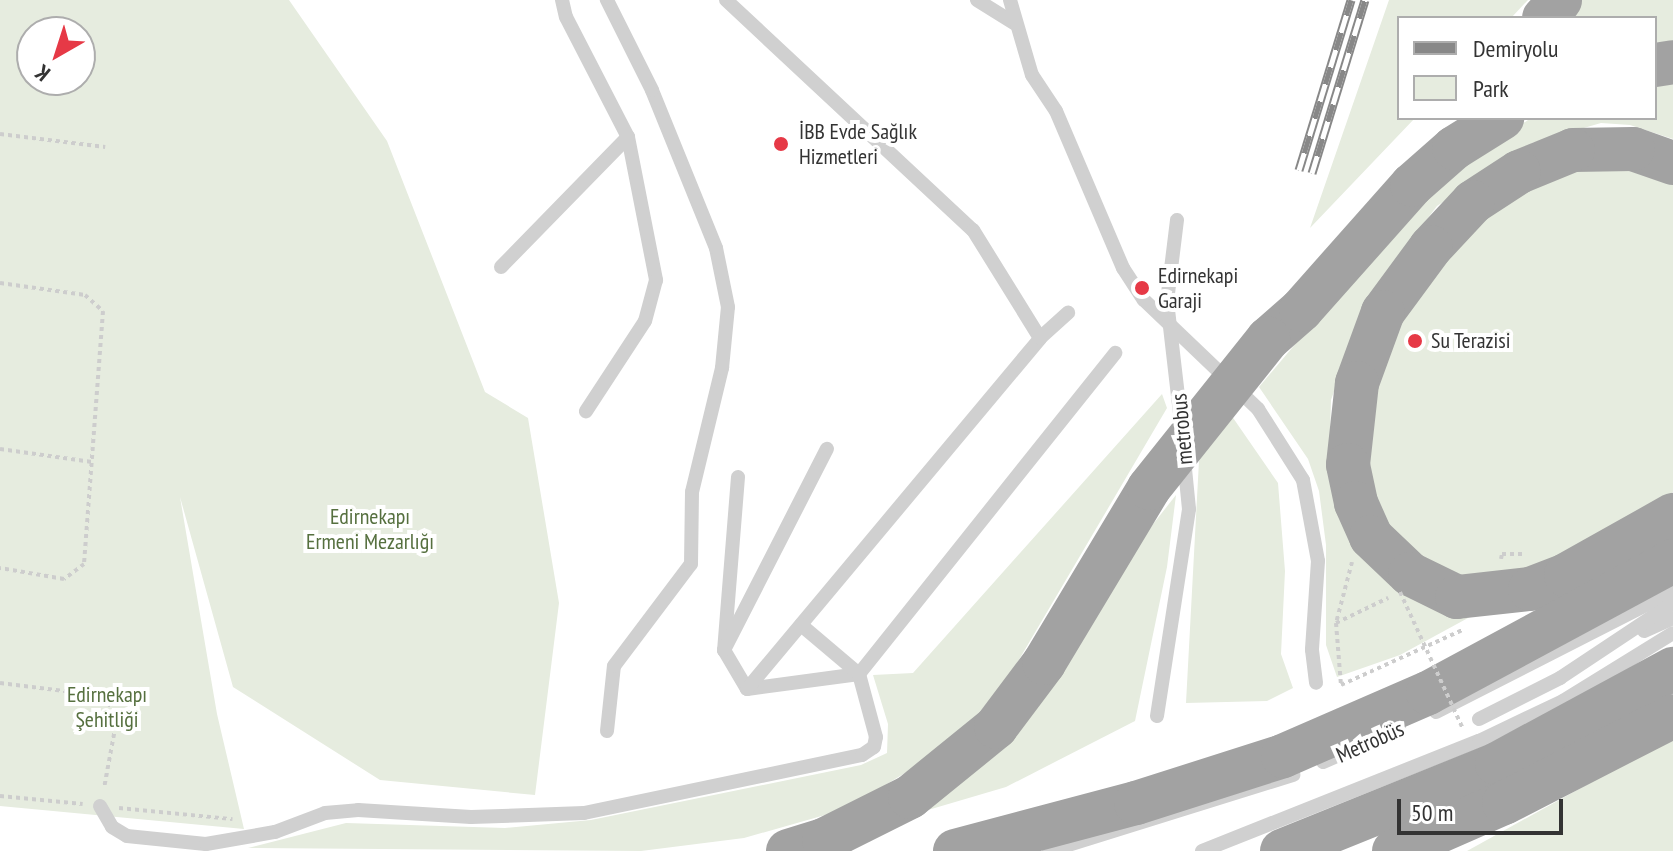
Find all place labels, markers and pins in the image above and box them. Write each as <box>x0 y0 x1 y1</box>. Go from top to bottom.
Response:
place label: İBB Evde Sağlık Hizmetleri <box>799 118 917 170</box>
marker: İBB Evde Sağlık Hizmetleri <box>770 133 792 155</box>
place label: Edirnekapi Garaji <box>1158 262 1238 314</box>
marker: Edirnekapi Garaji <box>1133 279 1151 297</box>
place label: Su Terazisi <box>1431 328 1511 354</box>
marker: Su Terazisi <box>1406 332 1424 350</box>

